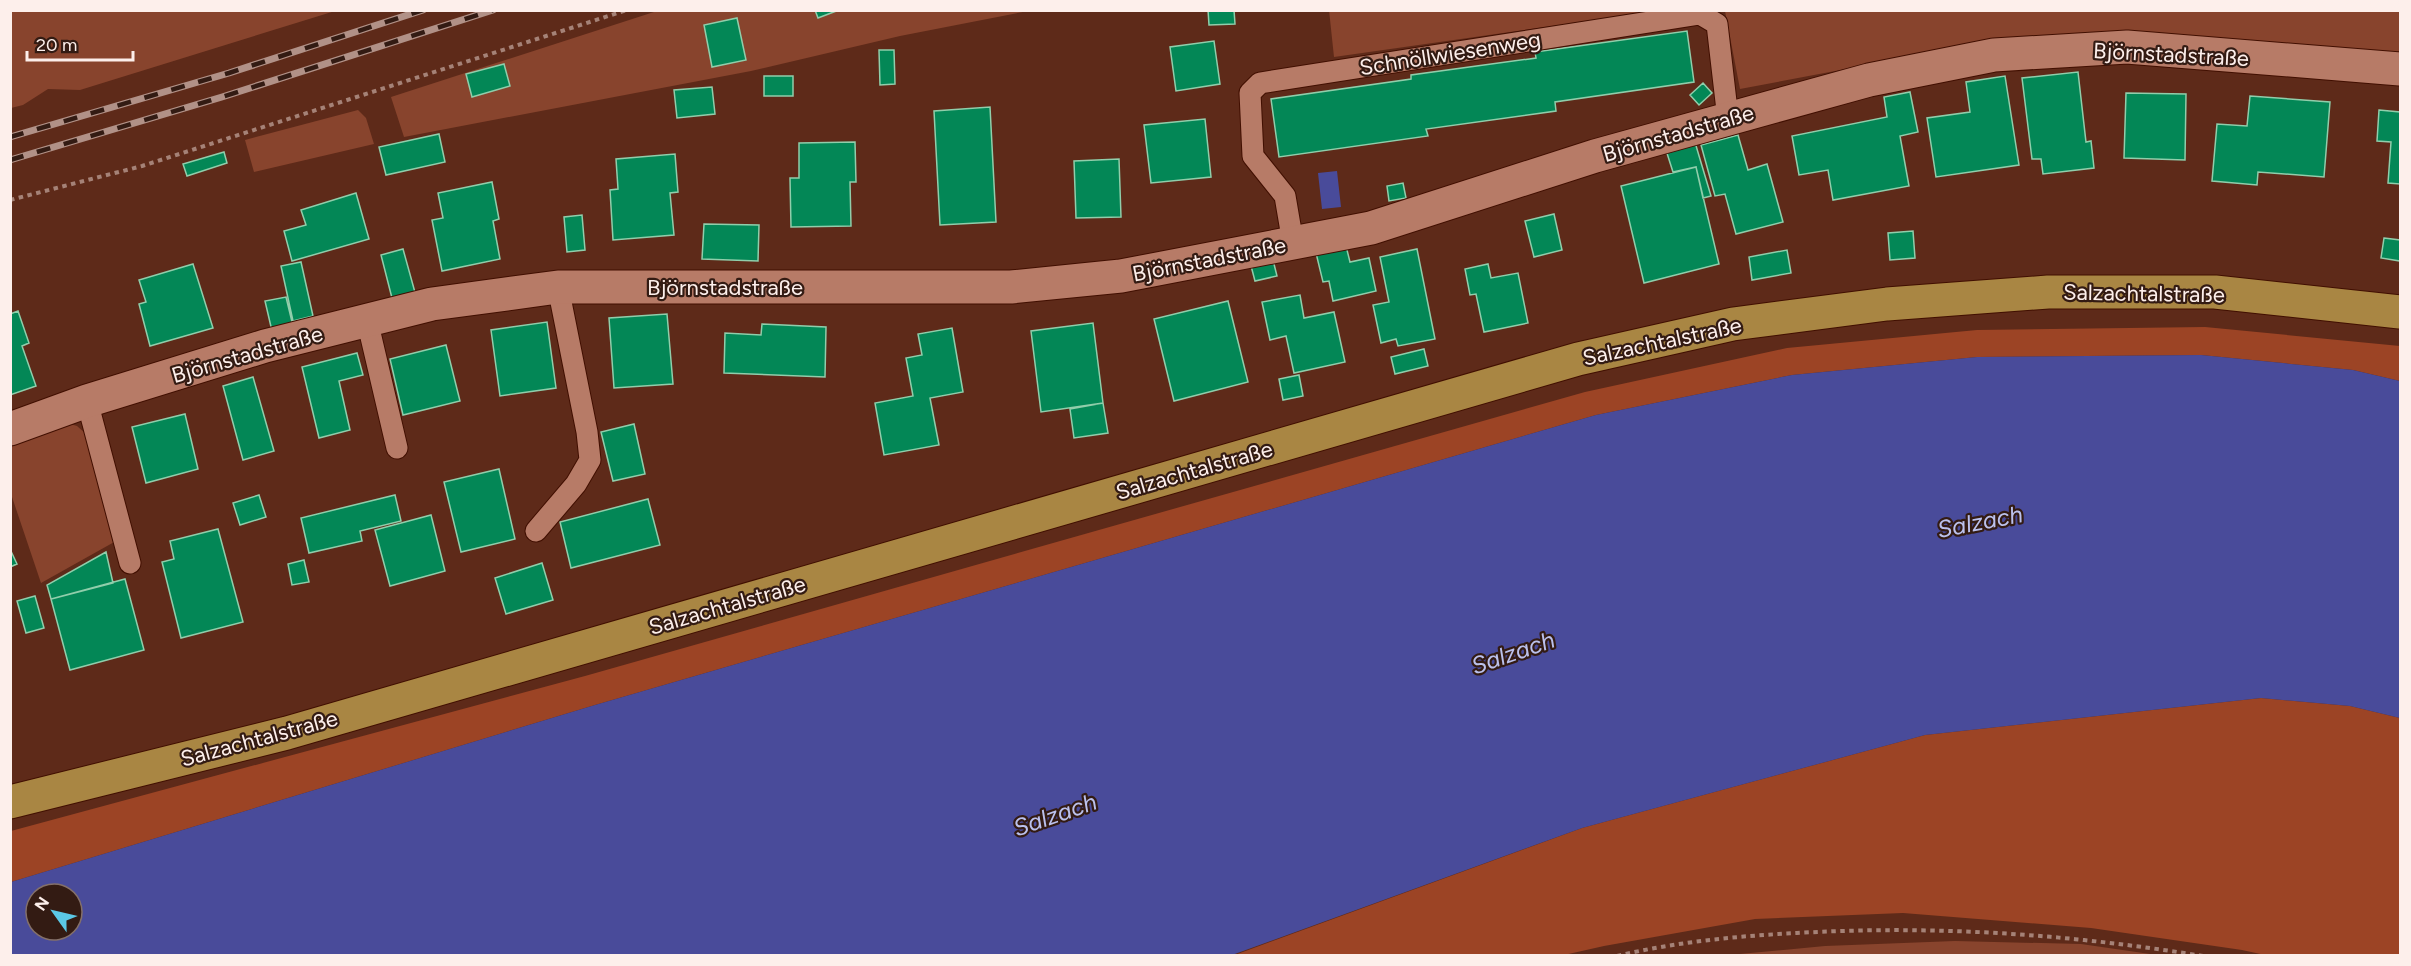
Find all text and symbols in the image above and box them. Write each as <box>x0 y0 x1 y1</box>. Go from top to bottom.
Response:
scale bar <box>27 24 134 62</box>
street label: Schnöllwiesenweg <box>1358 26 1543 81</box>
text: 20 m <box>36 34 77 56</box>
street label: Björnstadstraße <box>2092 37 2250 72</box>
street label: Björnstadstraße <box>1599 99 1757 168</box>
street label: Björnstadstraße <box>1130 231 1288 288</box>
street label: Björnstadstraße <box>647 274 803 301</box>
street label: Salzachtalstraße <box>2063 279 2225 308</box>
street label: Salzachtalstraße <box>1580 311 1744 372</box>
street label: Björnstadstraße <box>168 320 326 389</box>
street label: Salzachtalstraße <box>1113 435 1276 506</box>
water label: Salzach <box>1935 499 2025 544</box>
street label: Salzachtalstraße <box>646 570 809 641</box>
water label: Salzach <box>1467 625 1558 680</box>
street label: Salzachtalstraße <box>178 705 341 772</box>
water label: Salzach <box>1009 787 1100 842</box>
north arrow <box>24 882 84 942</box>
text: N <box>31 893 53 914</box>

